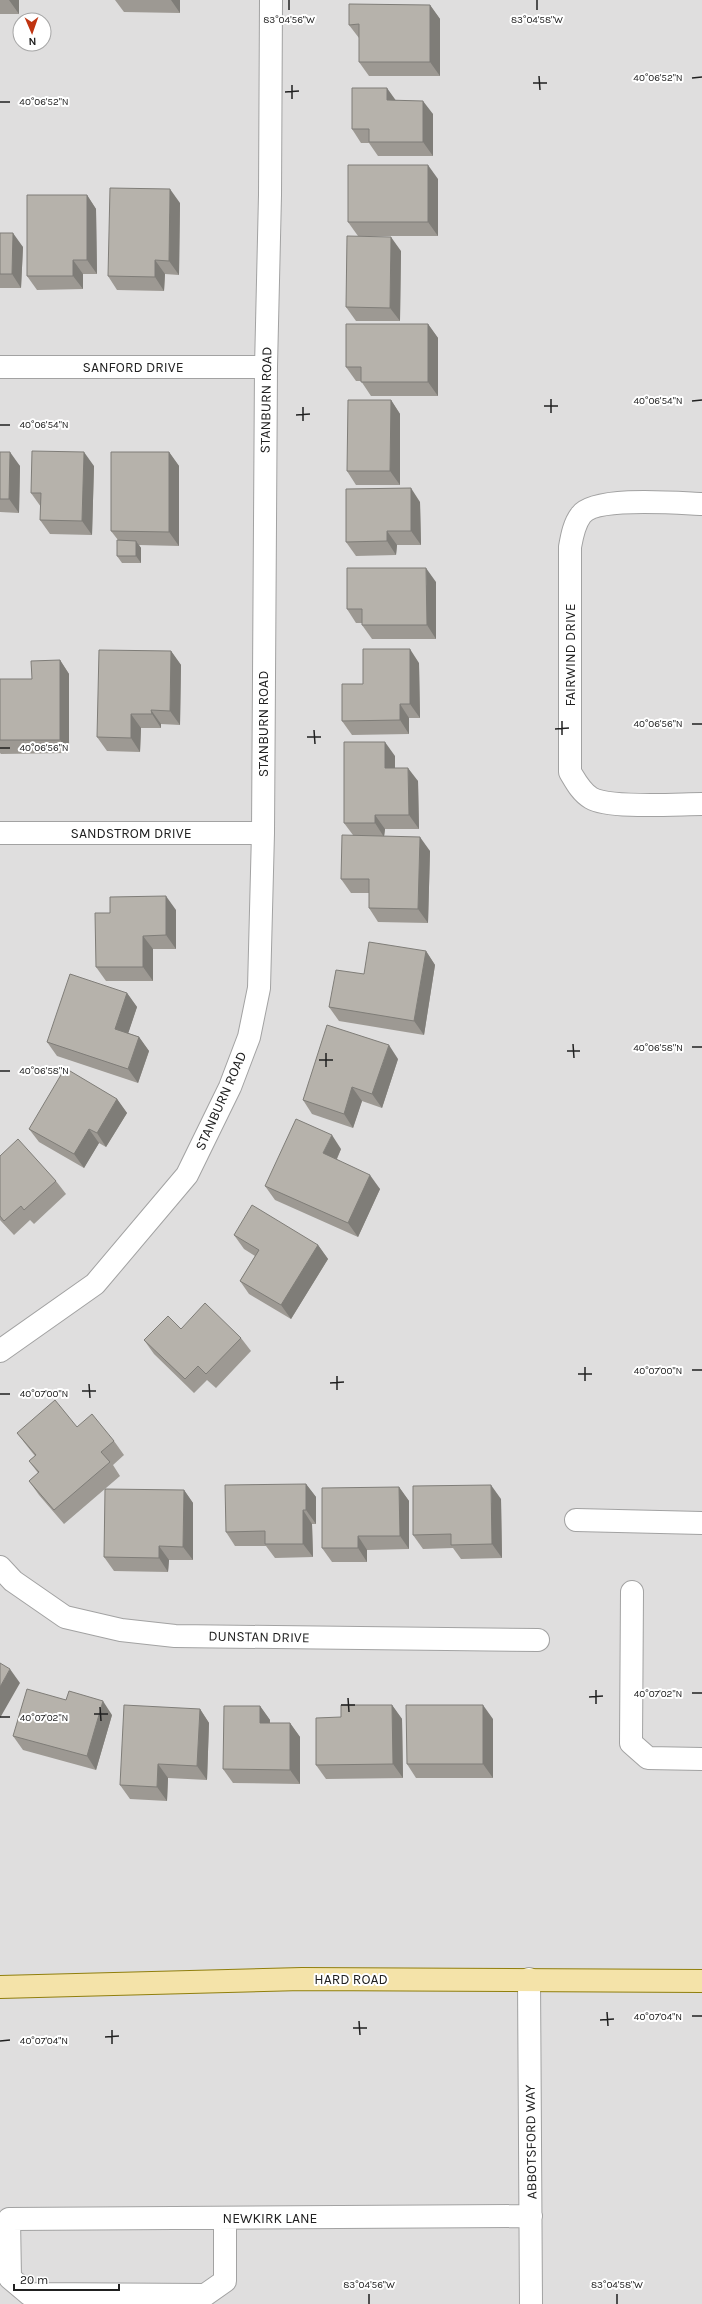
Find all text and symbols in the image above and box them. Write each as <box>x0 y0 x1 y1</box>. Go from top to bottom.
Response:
north arrow <box>12 12 52 52</box>
text: 83°04'56"W <box>263 14 315 26</box>
text: 83°04'58"W <box>511 14 563 26</box>
text: N <box>28 35 37 48</box>
text: 40°06'52"N <box>633 72 683 84</box>
text: 40°06'52"N <box>19 96 69 108</box>
street label: STANBURN ROAD <box>257 346 275 454</box>
street label: SANFORD DRIVE <box>82 359 184 376</box>
text: 40°06'54"N <box>633 395 683 407</box>
text: 40°06'54"N <box>19 419 69 431</box>
street label: FAIRWIND DRIVE <box>562 603 579 707</box>
street label: STANBURN ROAD <box>255 671 272 777</box>
text: 40°06'56"N <box>633 718 683 730</box>
text: 40°06'56"N <box>19 742 69 754</box>
street label: SANDSTROM DRIVE <box>70 825 192 842</box>
text: 40°06'58"N <box>633 1042 683 1054</box>
street label: STANBURN ROAD <box>192 1049 250 1153</box>
text: 40°06'58"N <box>19 1065 69 1077</box>
text: 40°07'00"N <box>634 1365 682 1377</box>
text: 40°07'00"N <box>20 1388 68 1400</box>
street label: DUNSTAN DRIVE <box>208 1628 310 1646</box>
text: 40°07'02"N <box>634 1688 682 1700</box>
text: 40°07'02"N <box>20 1712 68 1724</box>
street label: HARD ROAD <box>314 1971 388 1988</box>
text: 40°07'04"N <box>634 2011 682 2023</box>
text: 40°07'04"N <box>20 2035 68 2047</box>
street label: ABBOTSFORD WAY <box>521 2084 541 2200</box>
street label: NEWKIRK LANE <box>223 2210 317 2227</box>
scale bar <box>14 2266 119 2292</box>
text: 20 m <box>20 2273 48 2287</box>
text: 83°04'56"W <box>343 2279 395 2291</box>
text: 83°04'58"W <box>591 2279 643 2291</box>

